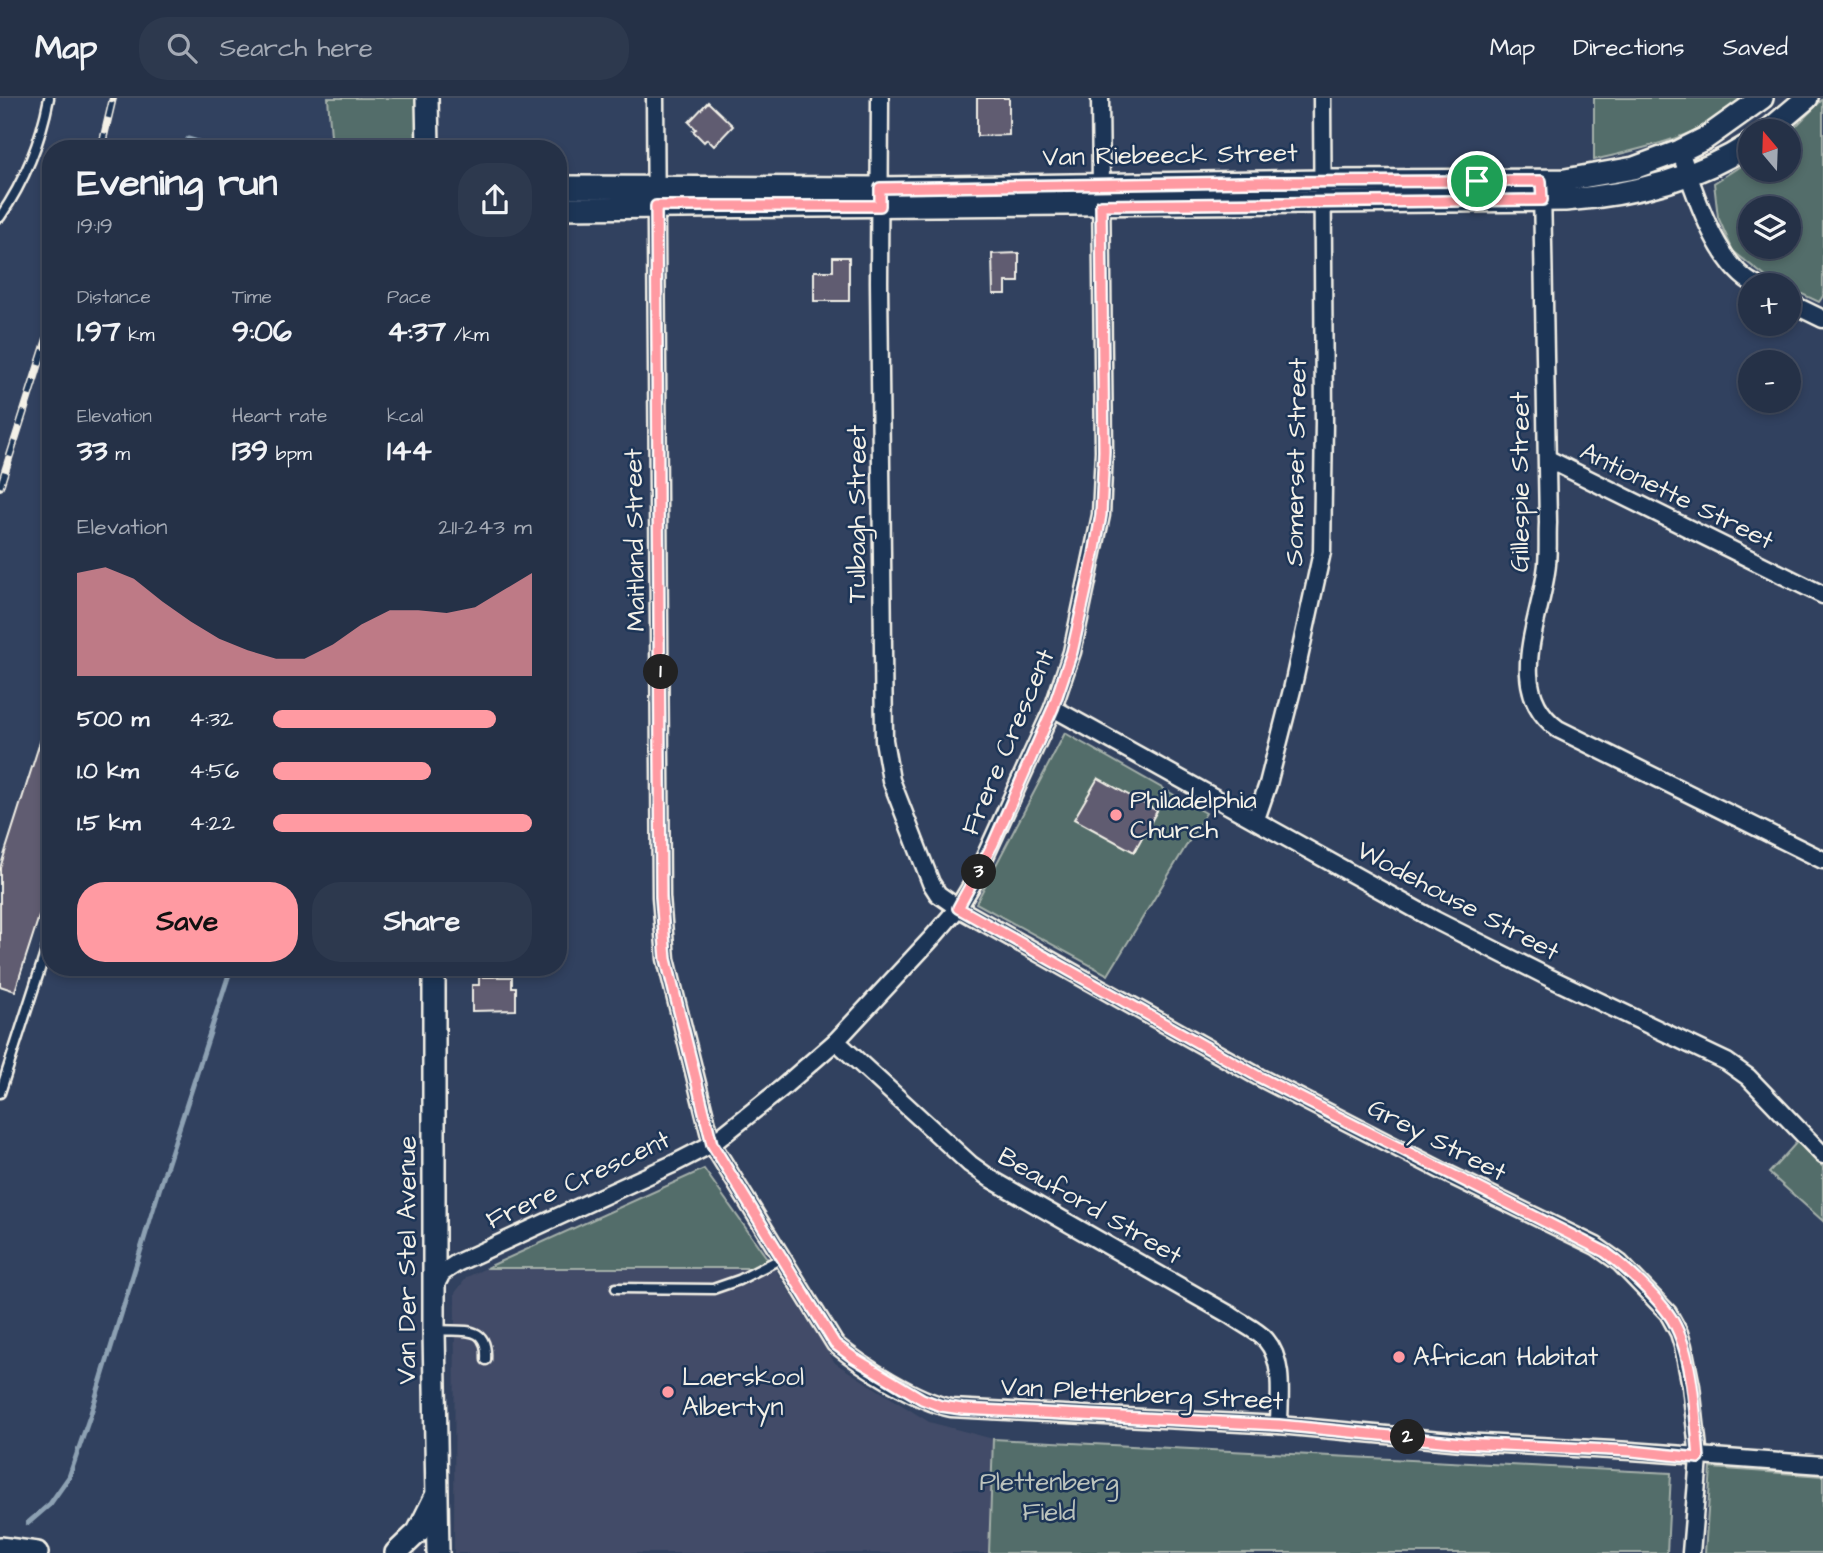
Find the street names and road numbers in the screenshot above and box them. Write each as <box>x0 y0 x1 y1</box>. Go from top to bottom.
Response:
street label: Van Riebeeck Street <box>1042 135 1298 175</box>
street label: Somerset Street <box>1276 357 1316 566</box>
street label: Gillespie Street <box>1502 391 1538 572</box>
street label: Tulbagh Street <box>839 424 877 603</box>
street label: Antionette Street <box>1574 433 1780 559</box>
street label: Maitland Street <box>615 447 655 632</box>
street label: Frere Crescent <box>953 643 1064 841</box>
street label: Wodehouse Street <box>1350 832 1566 970</box>
street label: Grey Street <box>1361 1090 1513 1192</box>
street label: Frere Crescent <box>480 1121 676 1238</box>
street label: Van Der Stel Avenue <box>389 1136 425 1384</box>
street label: Beauford Street <box>991 1139 1189 1274</box>
street label: Van Plettenberg Street <box>1000 1369 1285 1421</box>

